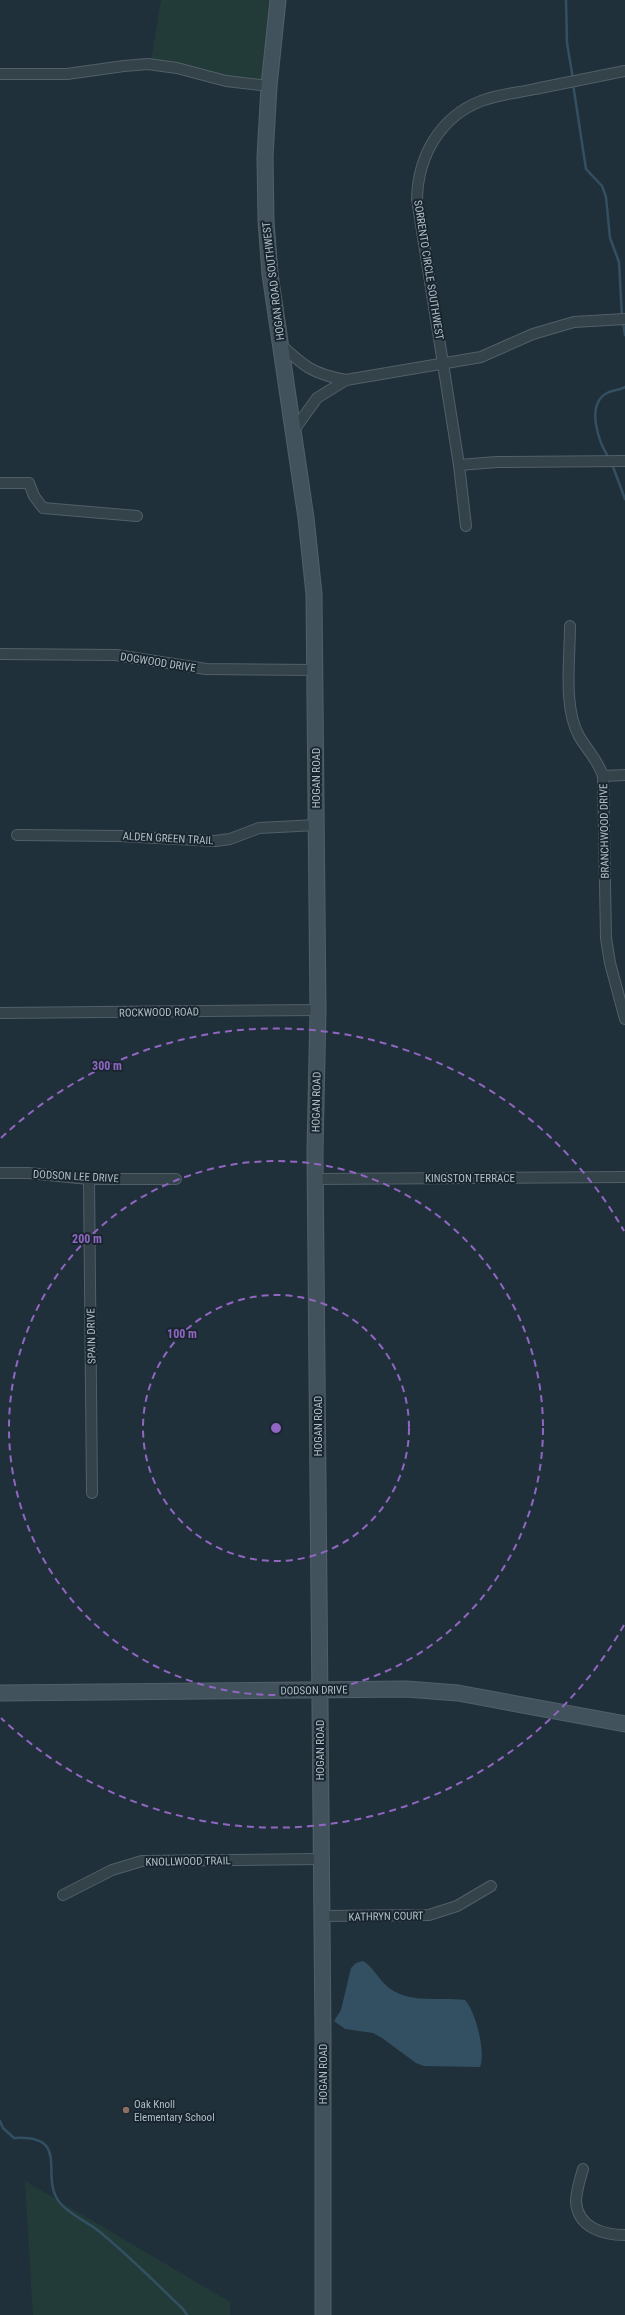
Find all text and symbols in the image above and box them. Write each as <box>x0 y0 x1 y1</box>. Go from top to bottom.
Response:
street label: SORRENTO CIRCLE SOUTHWEST <box>411 199 446 341</box>
street label: HOGAN ROAD SOUTHWEST <box>260 221 287 341</box>
street label: DOGWOOD DRIVE <box>119 650 197 675</box>
street label: HOGAN ROAD <box>310 748 323 808</box>
street label: BRANCHWOOD DRIVE <box>597 783 612 879</box>
street label: ALDEN GREEN TRAIL <box>122 830 214 847</box>
street label: ROCKWOOD ROAD <box>119 1005 199 1020</box>
text: 300 m <box>92 1059 122 1073</box>
street label: HOGAN ROAD <box>309 1072 324 1132</box>
street label: DODSON LEE DRIVE <box>33 1168 120 1185</box>
street label: KINGSTON TERRACE <box>425 1172 515 1185</box>
text: 200 m <box>72 1232 102 1246</box>
street label: SPAIN DRIVE <box>85 1307 98 1364</box>
text: 100 m <box>167 1327 197 1341</box>
street label: HOGAN ROAD <box>312 1396 325 1456</box>
centre of rings <box>269 1421 283 1435</box>
street label: DODSON DRIVE <box>280 1683 348 1698</box>
street label: HOGAN ROAD <box>314 1720 327 1780</box>
street label: KNOLLWOOD TRAIL <box>145 1854 231 1869</box>
street label: KATHRYN COURT <box>348 1909 424 1924</box>
street label: HOGAN ROAD <box>317 2044 330 2104</box>
place label: Oak Knoll Elementary School <box>134 2098 215 2124</box>
marker: Oak Knoll Elementary School <box>121 2105 131 2115</box>

